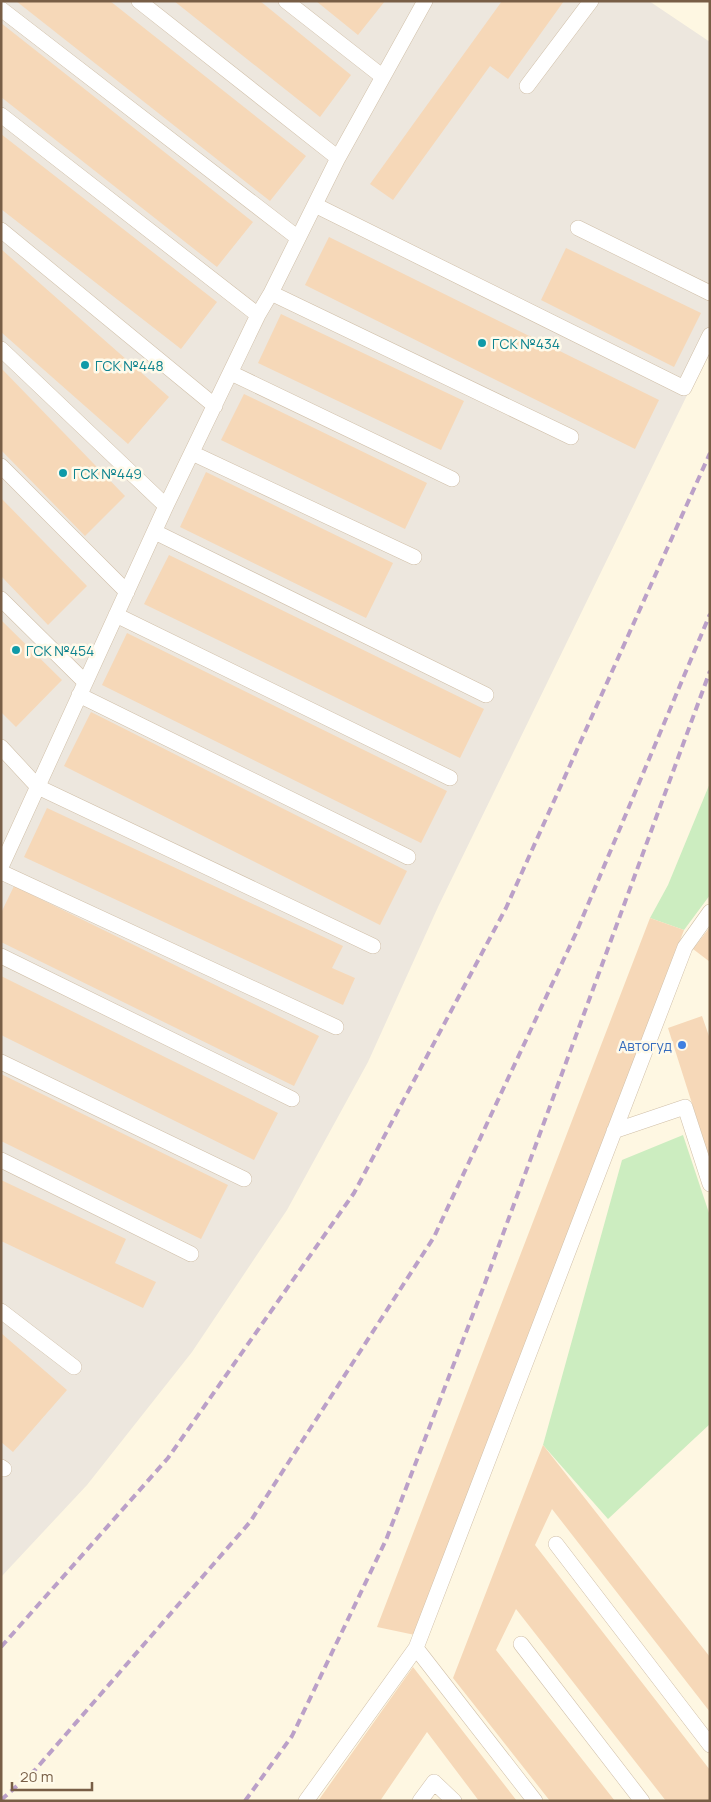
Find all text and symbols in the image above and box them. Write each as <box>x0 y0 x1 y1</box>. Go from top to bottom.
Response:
place label: ГСК №434 <box>492 334 560 353</box>
marker: ГСК №434 <box>476 337 488 349</box>
place label: ГСК №448 <box>95 356 164 375</box>
marker: ГСК №448 <box>79 359 91 371</box>
place label: ГСК №449 <box>73 464 142 483</box>
marker: ГСК №449 <box>57 467 69 479</box>
place label: ГСК №454 <box>26 641 94 660</box>
marker: ГСК №454 <box>10 644 22 656</box>
place label: Автогуд <box>619 1036 672 1055</box>
marker: Автогуд <box>676 1039 688 1051</box>
scale bar <box>12 1760 92 1792</box>
text: 20 m <box>20 1766 53 1787</box>

